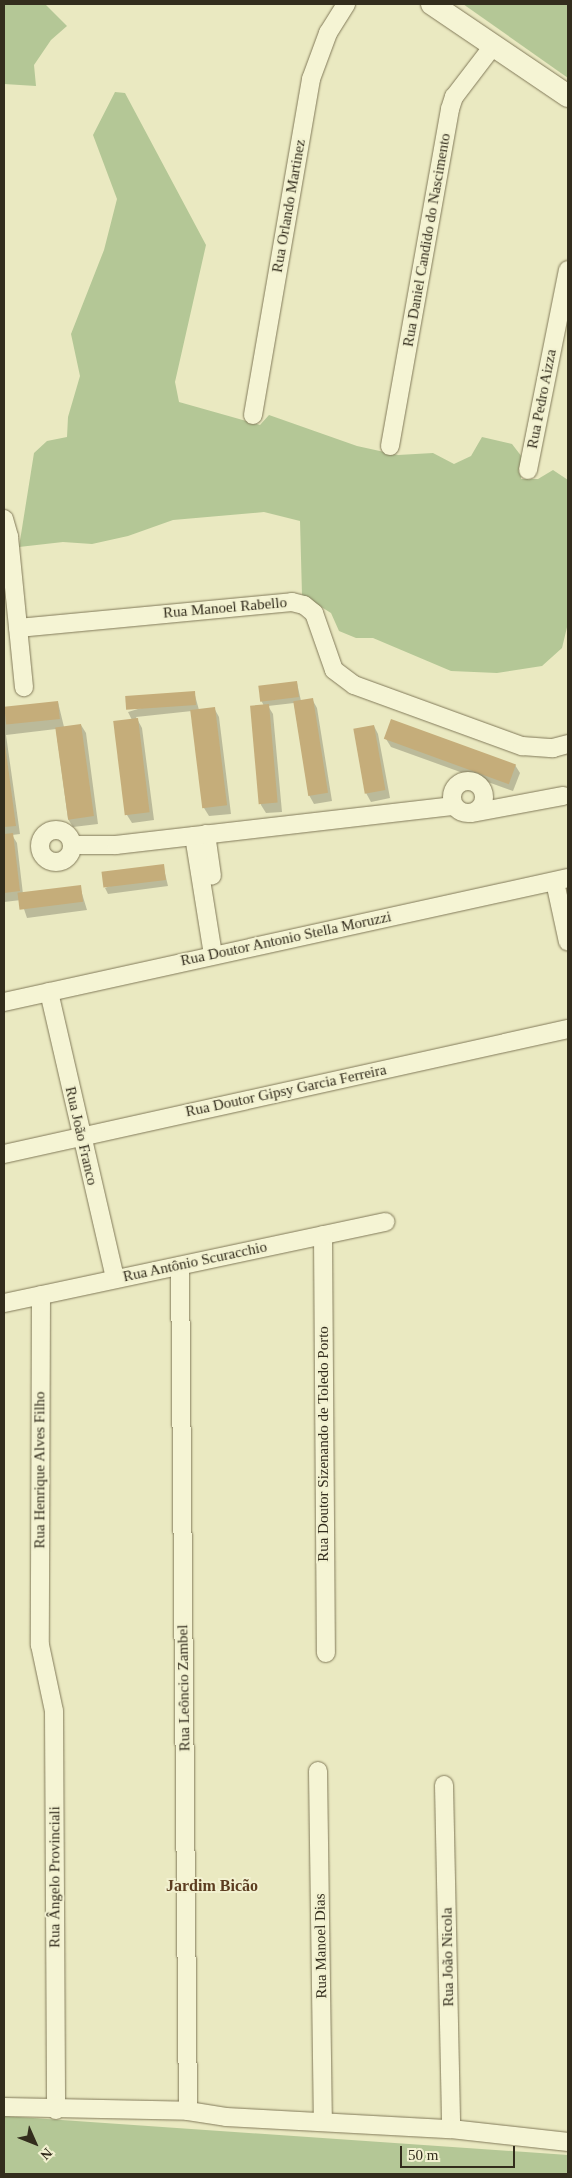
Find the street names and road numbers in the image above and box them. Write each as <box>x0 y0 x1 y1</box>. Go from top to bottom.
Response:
street label: Rua Daniel Candido do Nascimento <box>399 132 455 348</box>
street label: Rua Orlando Martinez <box>268 138 310 274</box>
street label: Rua Pedro Aizza <box>523 347 561 451</box>
street label: Rua Manoel Rabello <box>162 594 288 622</box>
street label: Rua Doutor Antonio Stella Moruzzi <box>179 908 393 970</box>
street label: Rua Doutor Gipsy Garcia Ferreira <box>184 1061 388 1121</box>
street label: Rua João Franco <box>61 1085 101 1187</box>
street label: Rua Antônio Scuracchio <box>121 1238 269 1286</box>
street label: Rua Doutor Sizenando de Toledo Porto <box>315 1326 333 1562</box>
street label: Rua Henrique Alves Filho <box>31 1391 49 1549</box>
street label: Rua Leôncio Zambel <box>174 1625 194 1751</box>
street label: Rua Ângelo Provinciali <box>46 1806 64 1948</box>
street label: Rua Manoel Dias <box>311 1893 331 1999</box>
street label: Rua João Nicola <box>438 1907 458 2007</box>

